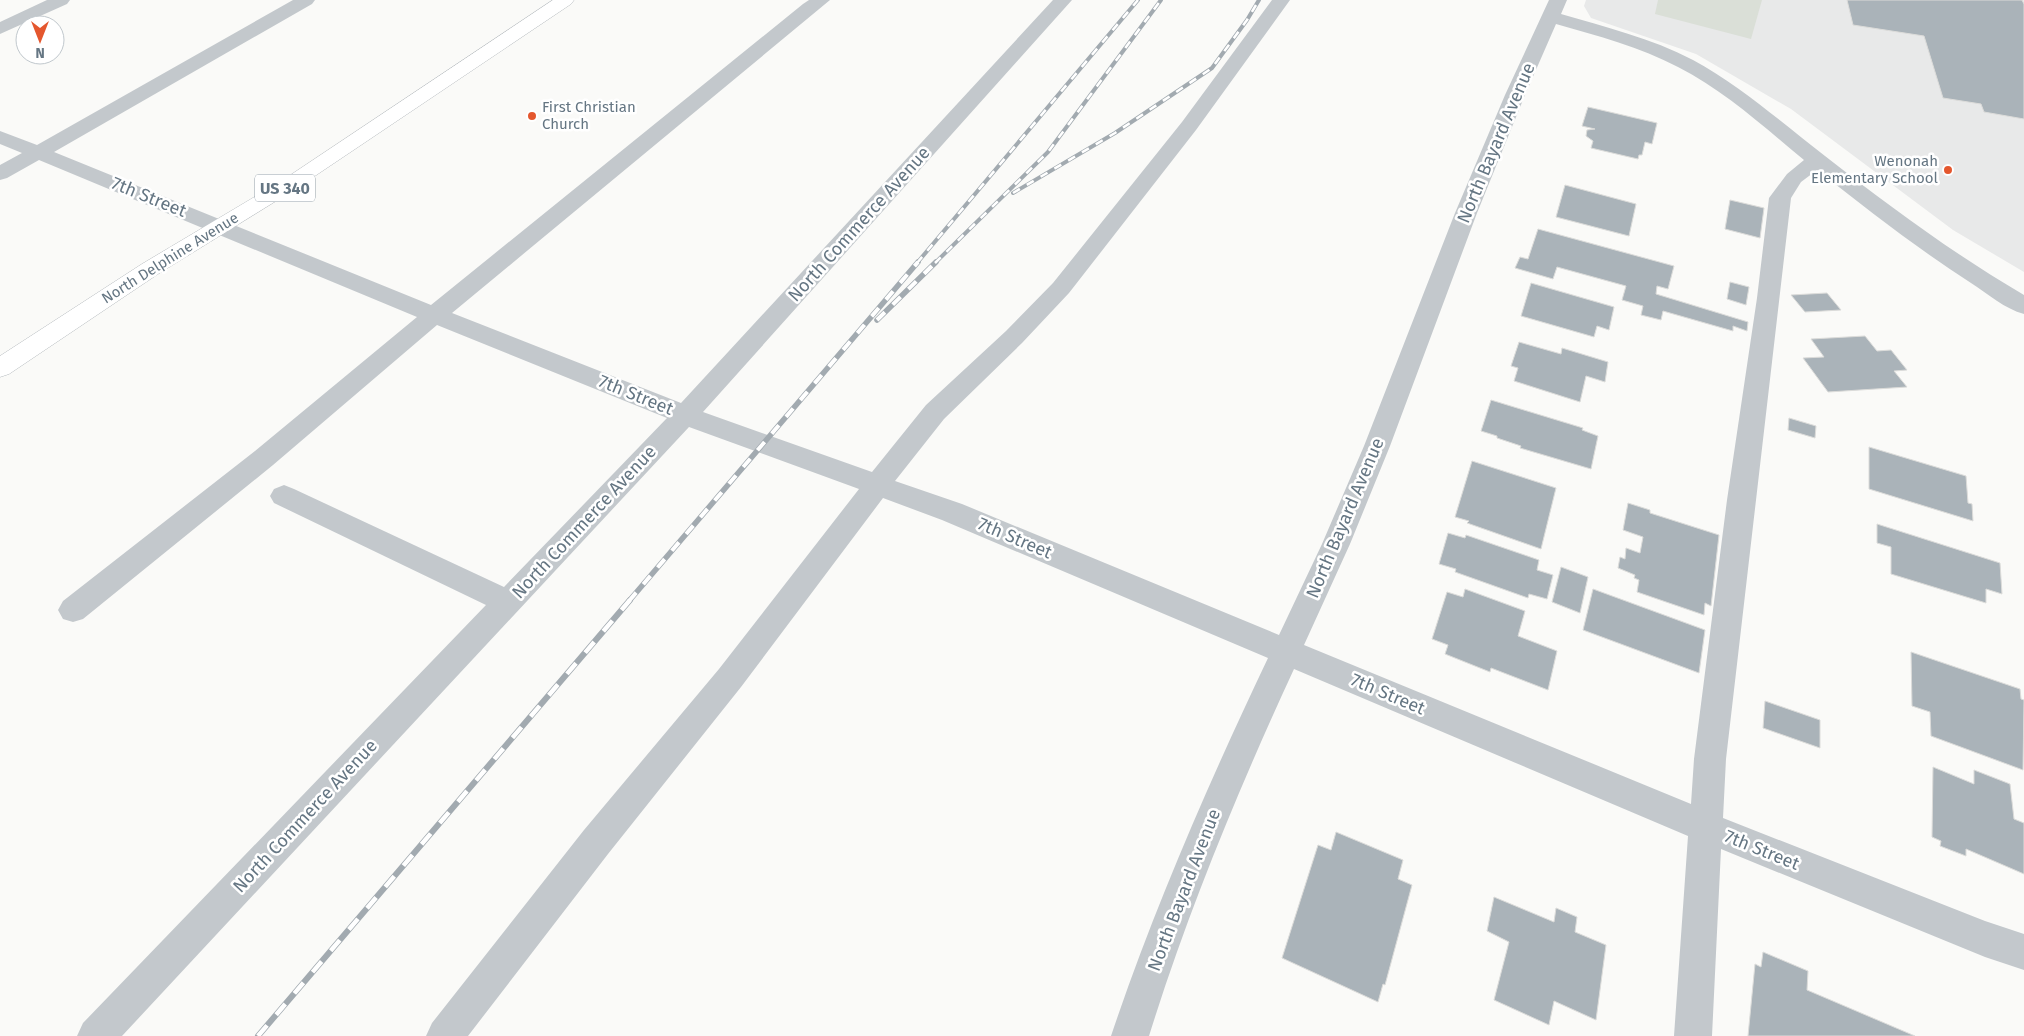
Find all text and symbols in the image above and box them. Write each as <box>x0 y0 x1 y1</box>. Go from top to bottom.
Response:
north arrow <box>15 15 65 65</box>
text: N <box>35 44 45 61</box>
street label: North Bayard Avenue <box>1452 59 1540 227</box>
place label: First Christian Church <box>542 98 636 133</box>
marker: First Christian Church <box>526 110 538 122</box>
street label: North Commerce Avenue <box>783 142 935 306</box>
place label: Wenonah Elementary School <box>1811 152 1939 187</box>
marker: Wenonah Elementary School <box>1942 164 1954 176</box>
street label: 7th Street <box>108 172 190 222</box>
road number: US 340 <box>255 174 315 202</box>
street label: North Delphine Avenue <box>98 209 242 307</box>
street label: 7th Street <box>595 370 677 420</box>
street label: North Bayard Avenue <box>1301 434 1389 602</box>
street label: North Commerce Avenue <box>507 441 661 603</box>
street label: 7th Street <box>975 513 1056 564</box>
street label: 7th Street <box>1348 669 1429 720</box>
street label: North Commerce Avenue <box>228 735 382 897</box>
street label: North Bayard Avenue <box>1143 806 1225 974</box>
street label: 7th Street <box>1721 825 1803 875</box>

